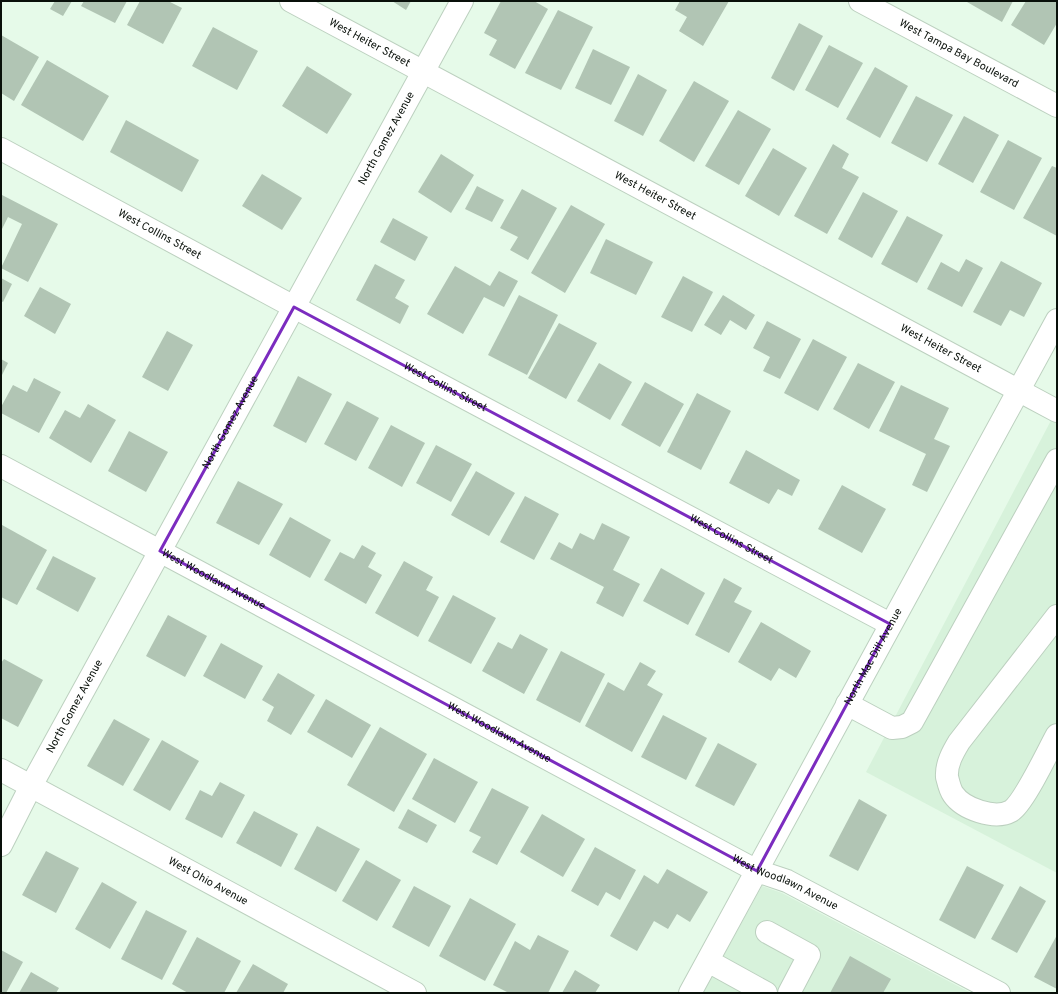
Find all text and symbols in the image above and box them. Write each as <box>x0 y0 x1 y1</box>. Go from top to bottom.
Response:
street label: West Heiter Street <box>326 15 413 71</box>
street label: West Tampa Bay Boulevard <box>897 16 1021 91</box>
street label: North Gomez Avenue <box>355 89 418 188</box>
street label: West Heiter Street <box>612 168 698 223</box>
street label: West Collins Street <box>115 206 204 263</box>
street label: West Heiter Street <box>898 321 984 376</box>
street label: West Collins Street <box>401 359 489 415</box>
street label: North Gomez Avenue <box>199 373 262 472</box>
street label: West Collins Street <box>687 512 775 567</box>
street label: West Woodlawn Avenue <box>159 546 268 613</box>
street label: North Mac Dill Avenue <box>841 606 906 708</box>
street label: North Gomez Avenue <box>43 657 106 756</box>
street label: West Woodlawn Avenue <box>445 699 554 766</box>
street label: West Woodlawn Avenue <box>729 852 840 914</box>
street label: West Ohio Avenue <box>165 854 250 909</box>

